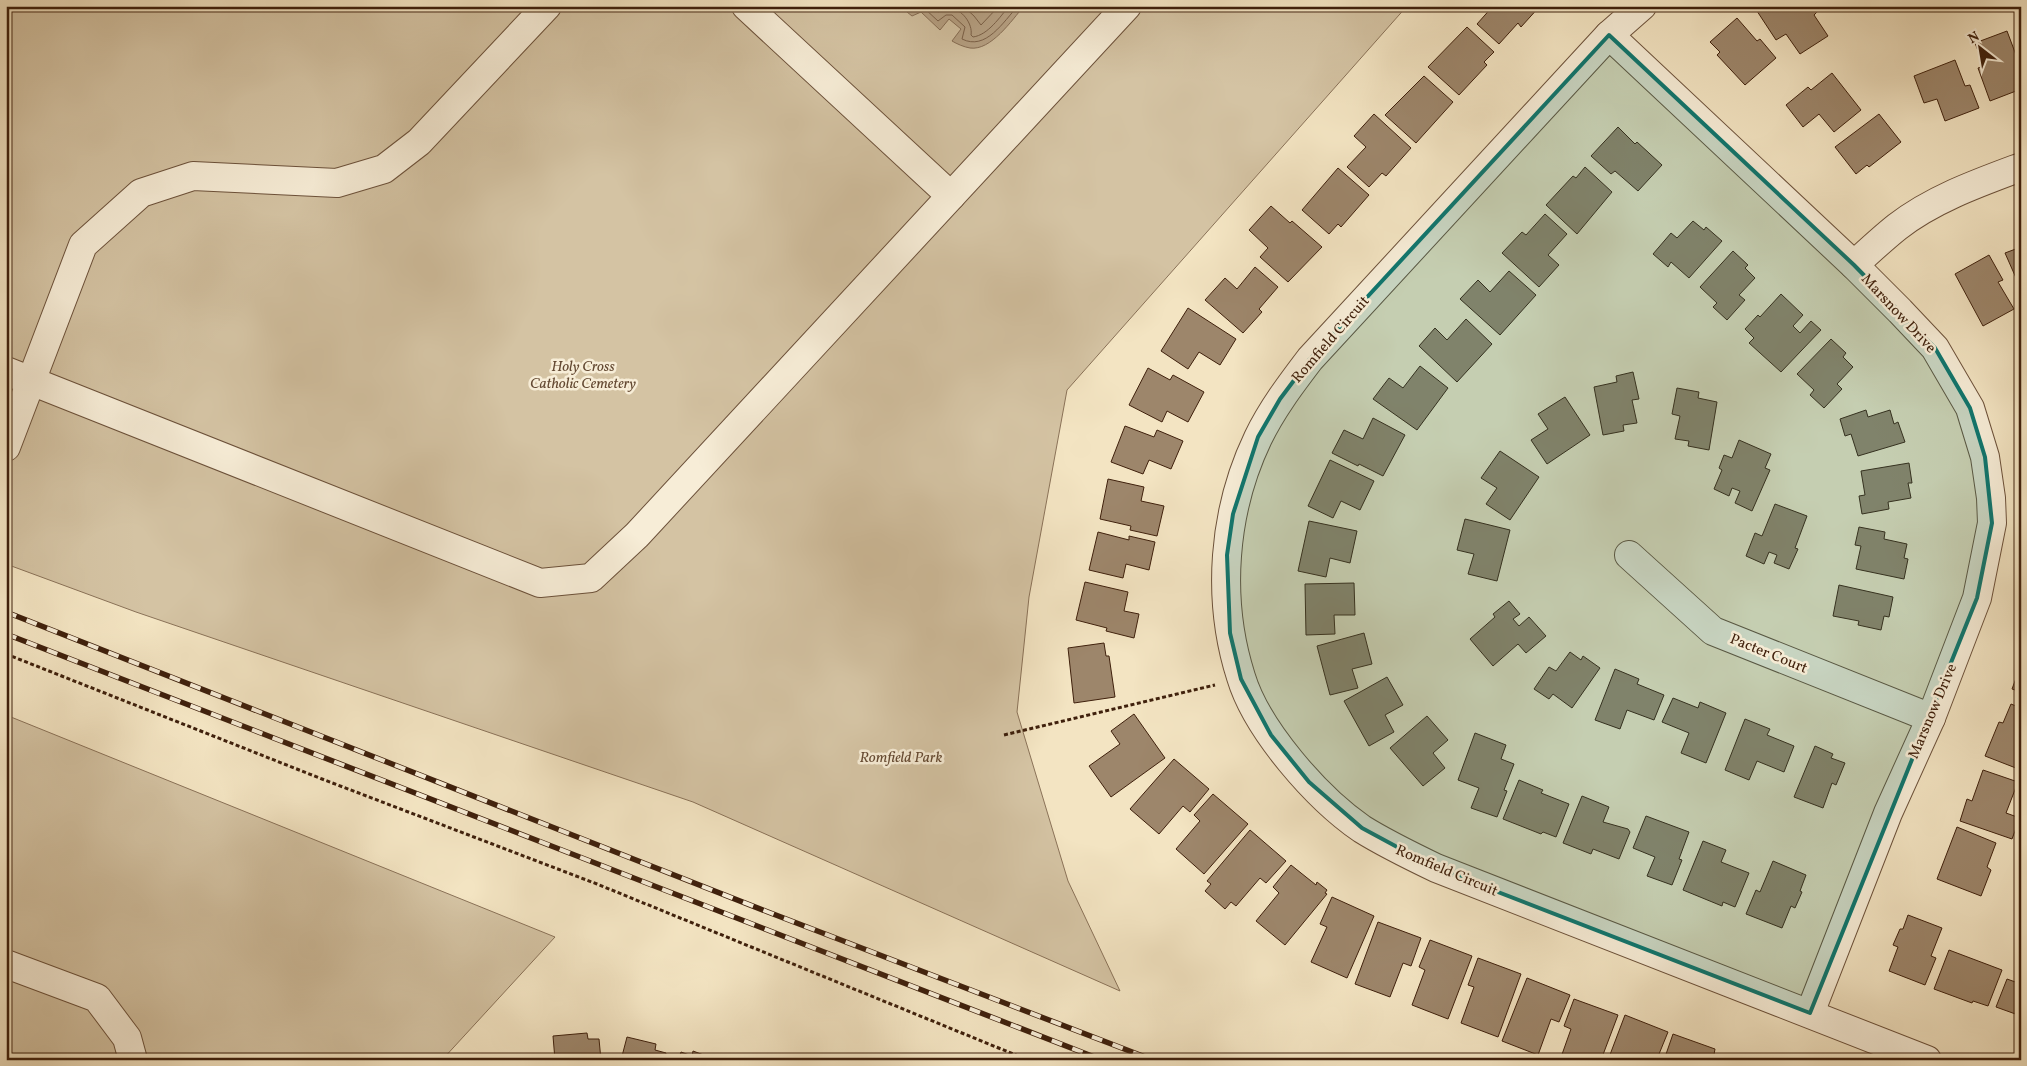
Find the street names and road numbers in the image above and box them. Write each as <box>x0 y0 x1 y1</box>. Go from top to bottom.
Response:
street label: Marsnow Drive <box>1856 270 1940 358</box>
street label: Romfield Circuit <box>1287 292 1375 388</box>
street label: Pacter Court <box>1726 629 1810 680</box>
street label: Marsnow Drive <box>1904 661 1963 763</box>
street label: Romfield Circuit <box>1392 840 1501 902</box>

